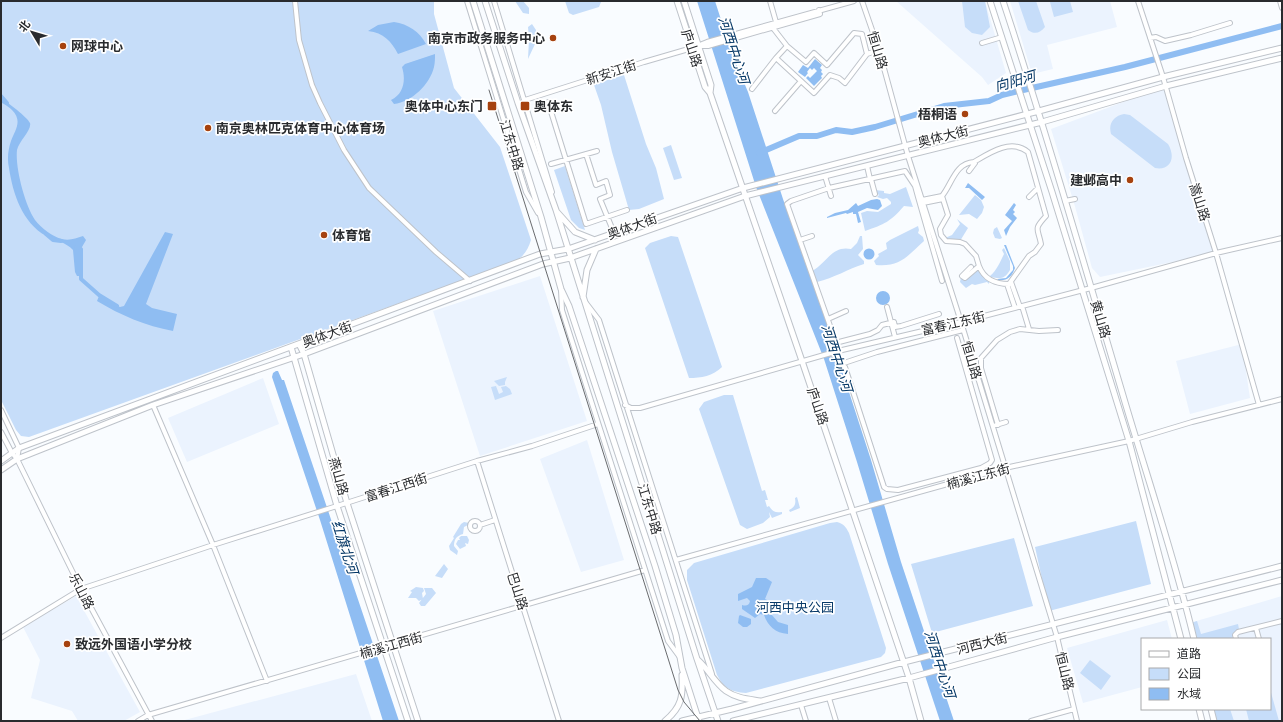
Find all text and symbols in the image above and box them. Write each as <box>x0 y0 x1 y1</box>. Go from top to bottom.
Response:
north arrow <box>12 12 52 52</box>
water label: 河西中心河 <box>715 14 754 89</box>
text: 北 <box>15 17 33 34</box>
street label: 庐山路 <box>678 27 706 69</box>
street label: 恒山路 <box>865 29 891 71</box>
place label: 南京市政务服务中心 <box>428 30 545 46</box>
marker: 南京市政务服务中心 <box>548 33 558 43</box>
place label: 网球中心 <box>71 38 123 54</box>
marker: 网球中心 <box>58 41 68 51</box>
street label: 新安江街 <box>584 56 638 88</box>
water label: 向阳河 <box>992 66 1041 95</box>
place label: 奥体中心东门 <box>405 98 483 114</box>
place label: 奥体东 <box>534 98 573 114</box>
marker: 奥体中心东门 <box>486 100 498 112</box>
marker: 奥体东 <box>519 100 531 112</box>
place label: 梧桐语 <box>918 106 957 122</box>
marker: 梧桐语 <box>960 109 970 119</box>
street label: 江东中路 <box>497 118 527 172</box>
place label: 南京奥林匹克体育中心体育场 <box>216 120 385 136</box>
street label: 奥体大街 <box>916 122 970 150</box>
marker: 南京奥林匹克体育中心体育场 <box>203 123 213 133</box>
place label: 建邺高中 <box>1070 172 1122 188</box>
marker: 建邺高中 <box>1125 175 1135 185</box>
street label: 嵩山路 <box>1186 181 1214 223</box>
street label: 奥体大街 <box>605 210 659 242</box>
place label: 体育馆 <box>332 227 371 243</box>
marker: 体育馆 <box>319 230 329 240</box>
street label: 黄山路 <box>1088 298 1114 340</box>
street label: 富春江东街 <box>920 308 986 338</box>
street label: 奥体大街 <box>300 318 354 350</box>
water label: 河西中心河 <box>818 322 857 397</box>
street label: 恒山路 <box>959 339 985 381</box>
street label: 庐山路 <box>804 385 832 427</box>
street label: 燕山路 <box>326 455 352 497</box>
street label: 楠溪江东街 <box>945 460 1011 492</box>
street label: 富春江西街 <box>363 469 429 505</box>
street label: 江东中路 <box>635 482 665 536</box>
water label: 红旗北河 <box>328 518 363 579</box>
street label: 乐山路 <box>66 570 98 612</box>
street label: 巴山路 <box>504 570 532 612</box>
park label: 河西中央公园 <box>756 599 834 615</box>
street label: 楠溪江西街 <box>358 628 424 662</box>
water label: 河西中心河 <box>921 628 960 703</box>
street label: 河西大街 <box>955 629 1009 657</box>
place label: 致远外国语小学分校 <box>75 636 192 652</box>
legend <box>1141 638 1271 710</box>
marker: 致远外国语小学分校 <box>62 639 72 649</box>
text: 道路 <box>1177 646 1201 661</box>
street label: 恒山路 <box>1053 650 1077 692</box>
text: 公园 <box>1177 666 1201 681</box>
text: 水域 <box>1177 686 1201 701</box>

